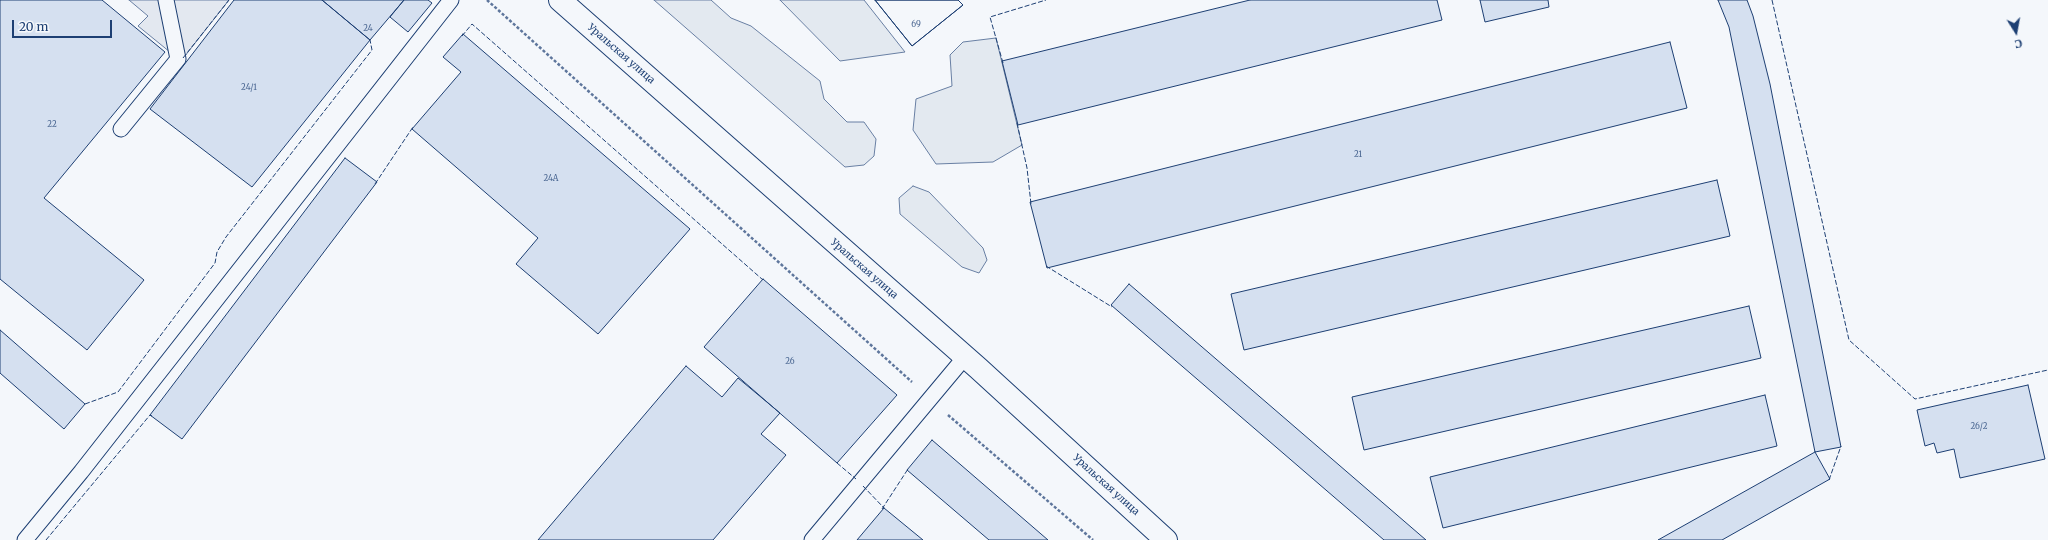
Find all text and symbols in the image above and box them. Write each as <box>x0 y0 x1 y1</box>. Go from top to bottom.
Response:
scale bar <box>14 12 114 38</box>
north arrow <box>1996 12 2036 52</box>
text: 20 m <box>19 19 48 34</box>
house number: 69 <box>911 20 921 30</box>
street label: Уральская улица <box>585 21 657 87</box>
house number: 24 <box>363 24 373 34</box>
text: С <box>2013 36 2023 51</box>
house number: 24/1 <box>241 83 257 93</box>
house number: 22 <box>47 120 57 130</box>
house number: 21 <box>1354 150 1362 160</box>
house number: 24А <box>544 174 558 184</box>
street label: Уральская улица <box>828 236 900 302</box>
house number: 26 <box>785 357 795 367</box>
house number: 26/2 <box>1971 422 1987 432</box>
street label: Уральская улица <box>1070 452 1142 518</box>

